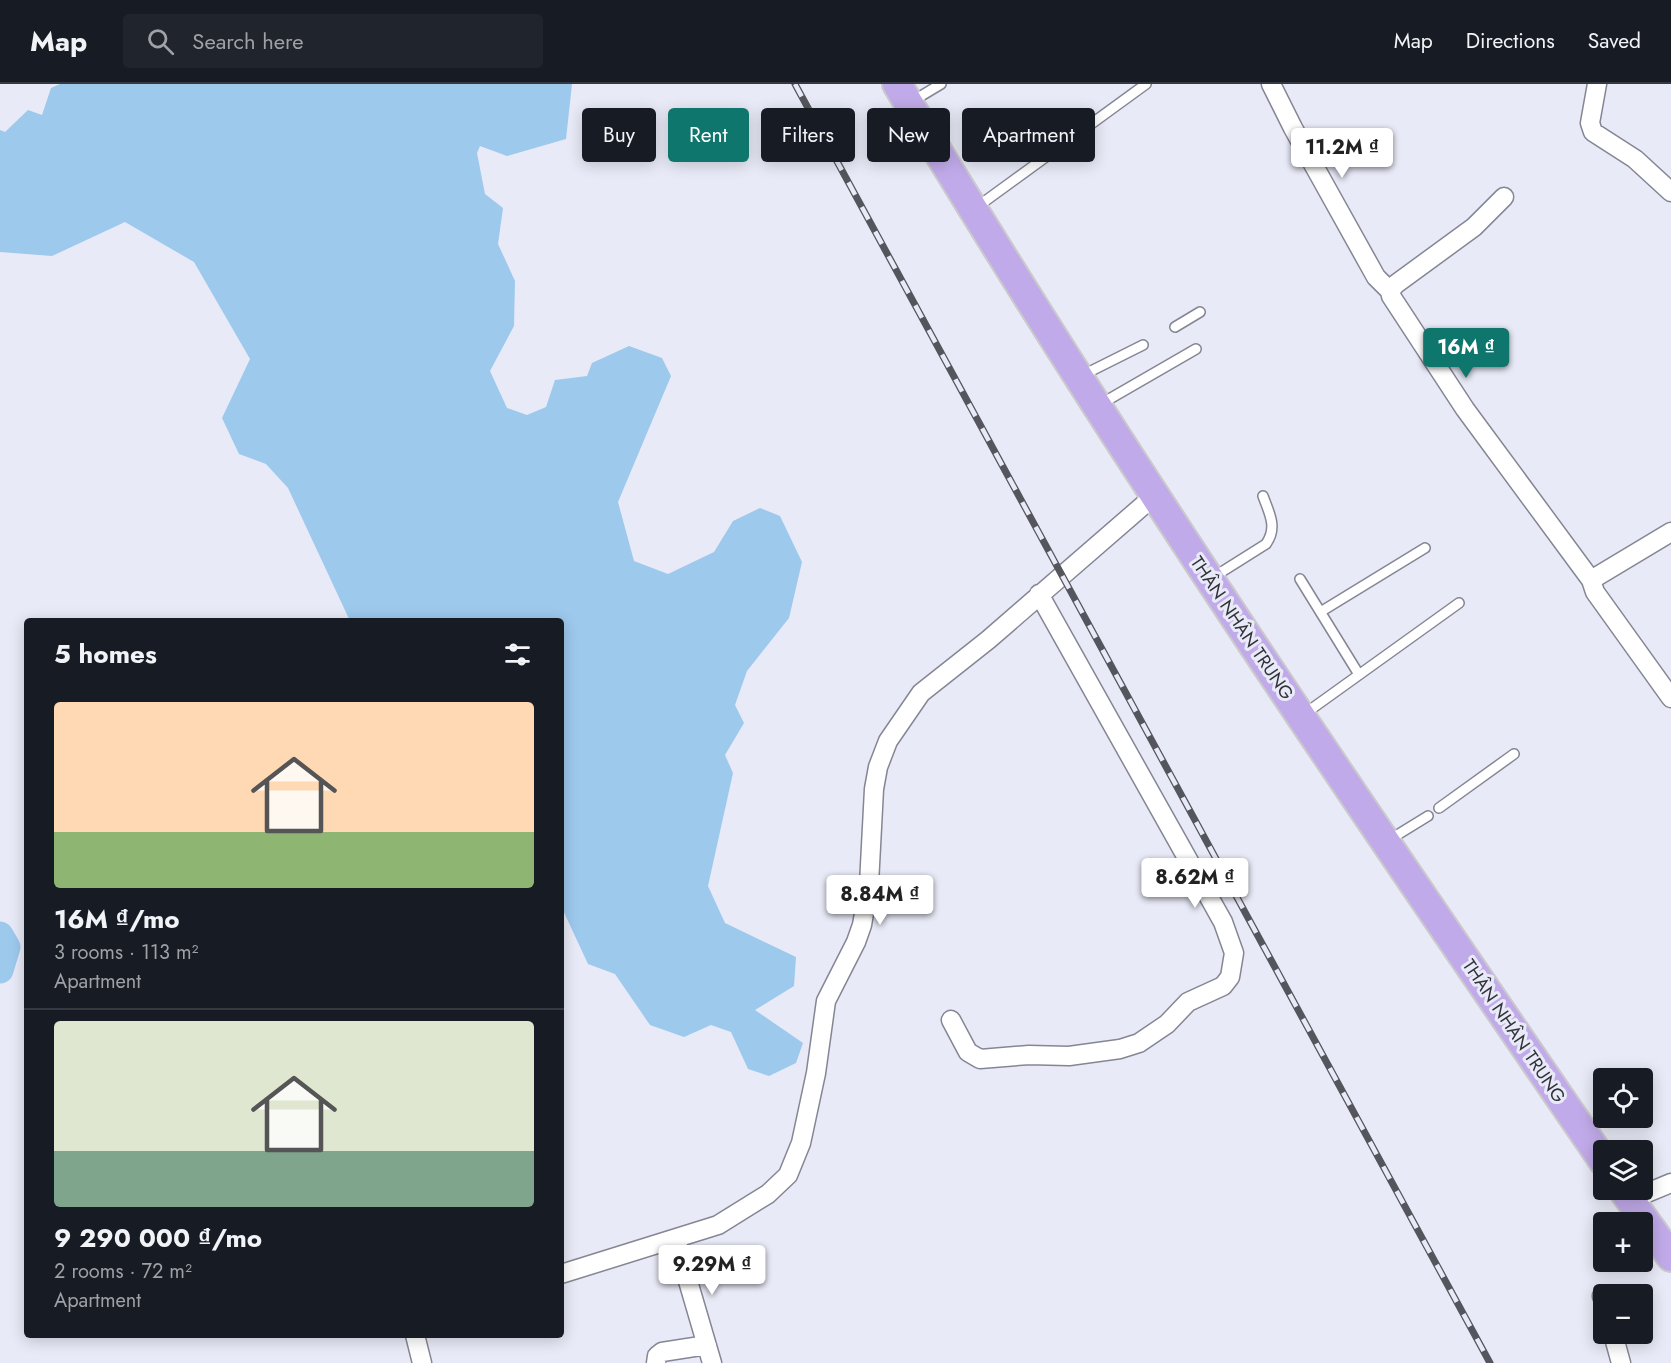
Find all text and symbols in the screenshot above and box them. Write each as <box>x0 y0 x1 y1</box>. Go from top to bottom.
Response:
search box <box>123 14 543 68</box>
text: Map <box>30 21 87 62</box>
icon: search <box>144 25 177 58</box>
text: Search here <box>192 25 304 57</box>
text: Map <box>1394 26 1433 56</box>
text: Directions <box>1466 26 1555 56</box>
text: Saved <box>1588 26 1641 56</box>
chip: Buy <box>582 108 656 162</box>
chip: Rent <box>668 108 749 162</box>
chip: Filters <box>761 108 855 162</box>
chip: New <box>867 108 950 162</box>
chip: Apartment <box>962 108 1095 162</box>
pin: 11.2M ₫ <box>1287 128 1397 179</box>
text: 11.2M ₫ <box>1305 133 1379 162</box>
pin: 16M ₫ <box>1424 328 1508 379</box>
text: 16M ₫ <box>1437 333 1495 362</box>
street label: THÂN NHÂN TRUNG <box>1184 551 1300 705</box>
text: 5 homes <box>54 635 157 673</box>
icon: filters <box>501 638 534 671</box>
icon: home <box>240 741 348 849</box>
pin: 8.62M ₫ <box>1140 858 1250 909</box>
text: 8.62M ₫ <box>1155 863 1235 892</box>
pin: 8.84M ₫ <box>825 875 935 926</box>
text: 8.84M ₫ <box>840 880 920 909</box>
text: 16M ₫/mo <box>54 900 180 938</box>
text: 3 rooms · 113 m² <box>54 938 198 967</box>
street label: THÂN NHÂN TRUNG <box>1456 954 1572 1108</box>
text: Apartment <box>54 967 141 996</box>
icon: home <box>240 1060 348 1168</box>
map controls <box>1593 1068 1653 1344</box>
button: locate <box>1593 1068 1653 1128</box>
button: layers <box>1593 1140 1653 1200</box>
button: + <box>1593 1212 1653 1272</box>
text: 9 290 000 ₫/mo <box>54 1219 262 1257</box>
pin: 9.29M ₫ <box>657 1245 767 1296</box>
text: 9.29M ₫ <box>672 1250 752 1279</box>
text: 2 rooms · 72 m² <box>54 1257 192 1286</box>
button: − <box>1593 1284 1653 1344</box>
text: Apartment <box>54 1286 141 1315</box>

